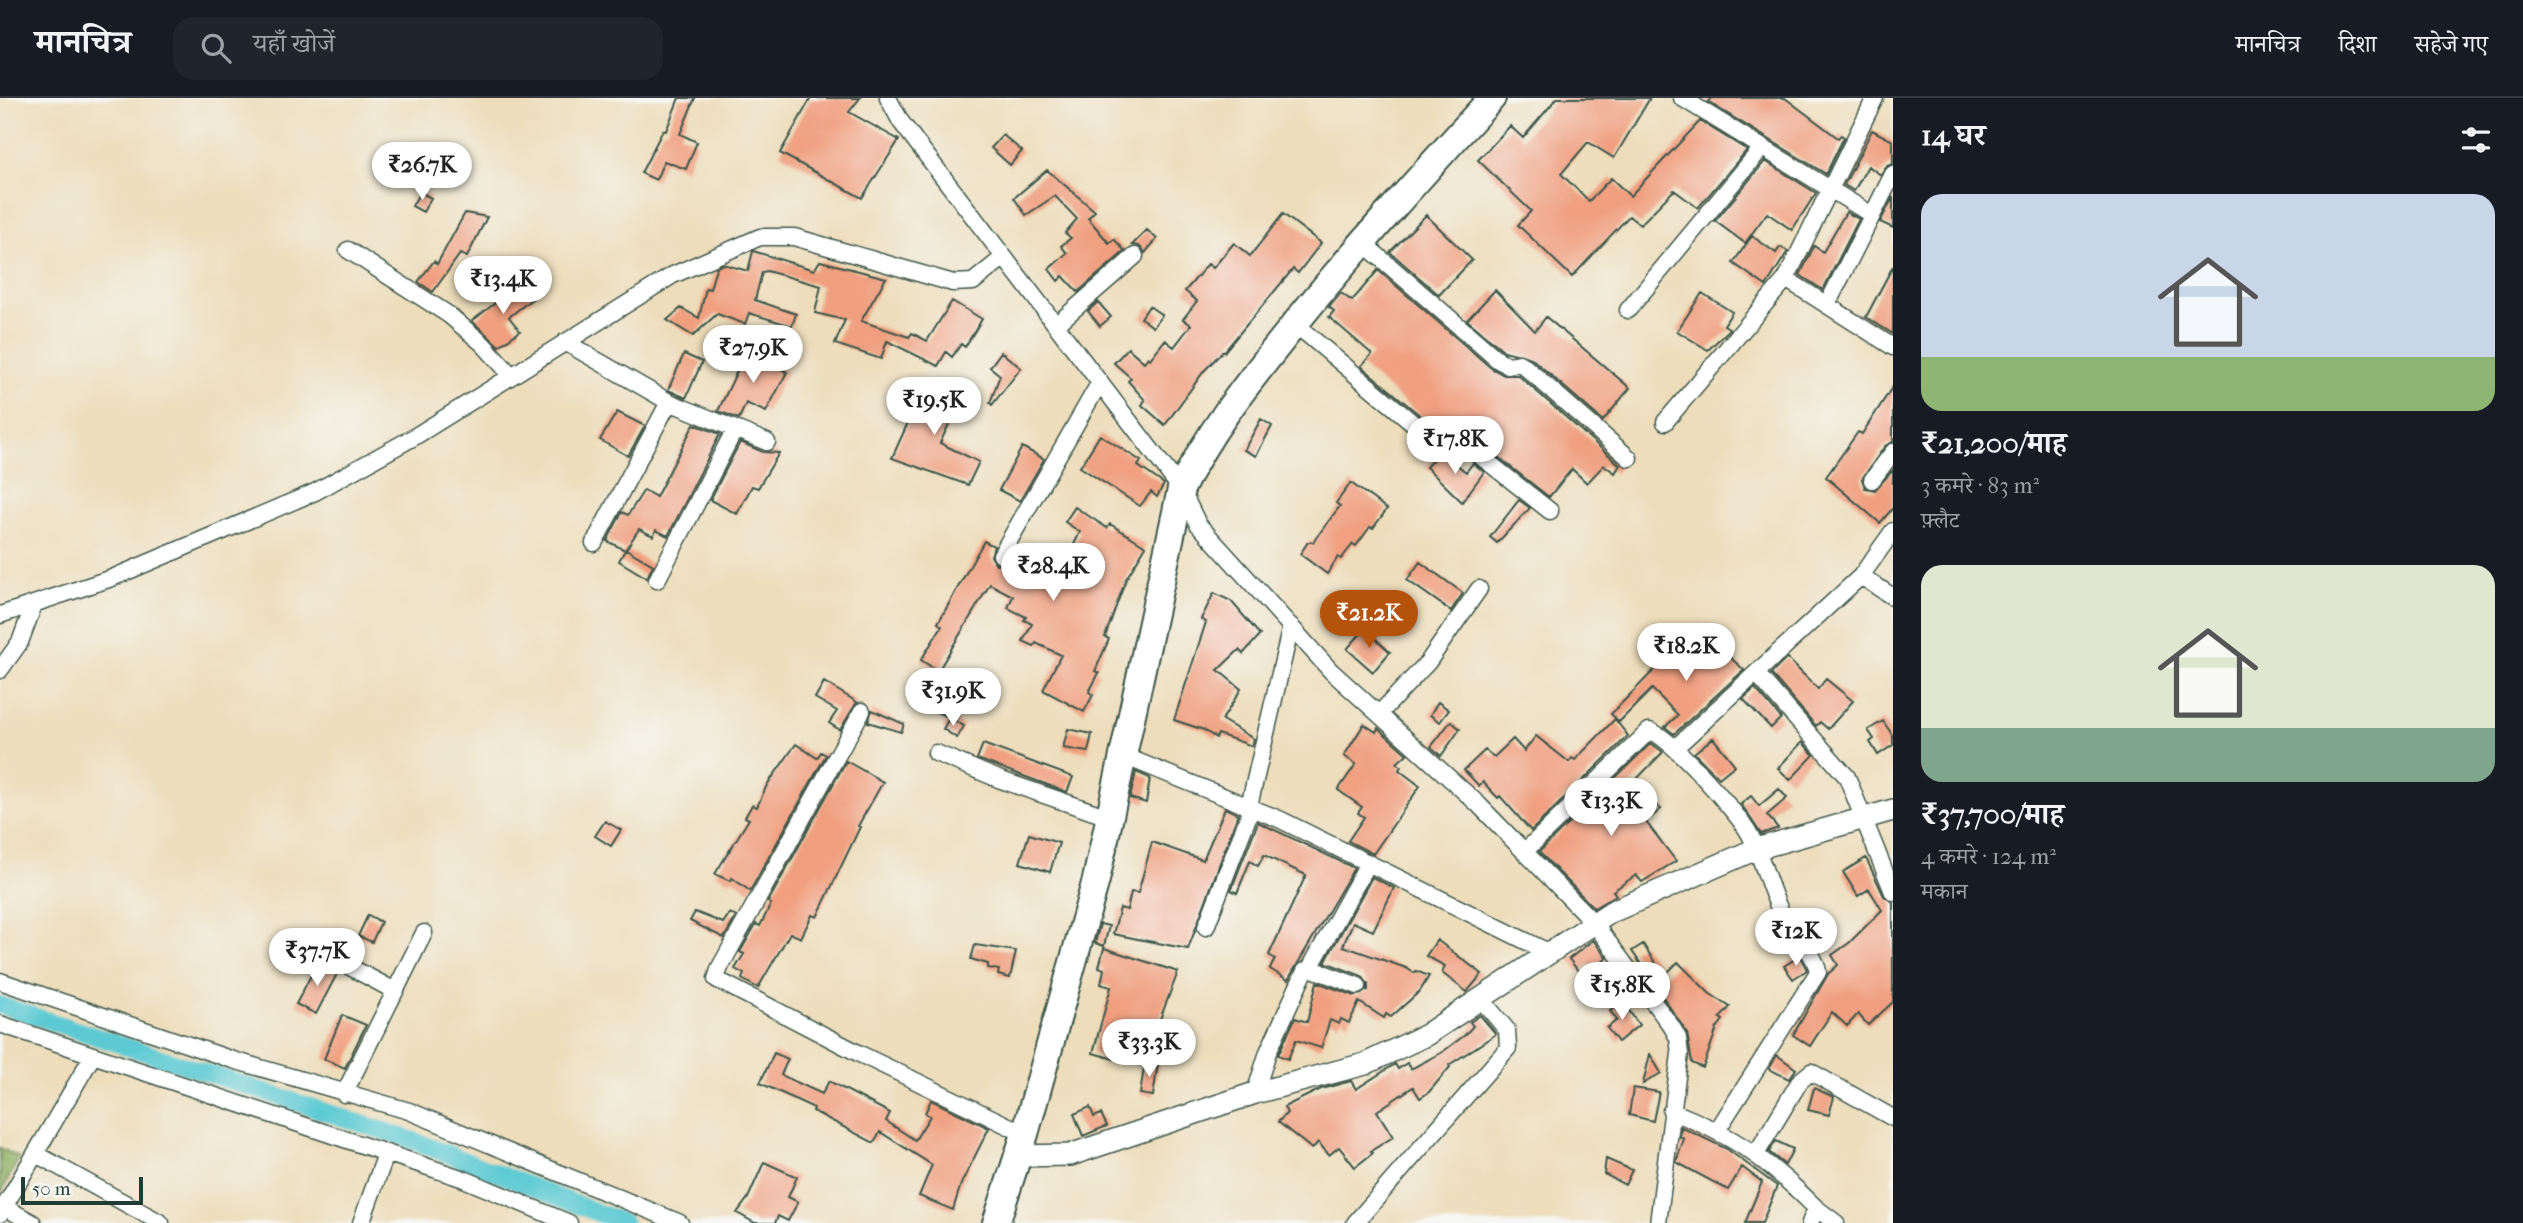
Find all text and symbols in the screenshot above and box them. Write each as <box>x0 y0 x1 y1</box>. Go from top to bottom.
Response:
search box <box>173 17 663 80</box>
text: मानचित्र <box>35 23 131 62</box>
text: यहाँ खोजें <box>253 28 335 59</box>
icon: search <box>197 29 235 67</box>
text: मानचित्र <box>2235 30 2300 58</box>
text: दिशा <box>2338 30 2377 58</box>
text: सहेजे गए <box>2415 30 2488 58</box>
text: 14 घर <box>1921 118 1986 153</box>
icon: filters <box>2457 121 2495 159</box>
pin: ₹26.7K <box>365 142 479 202</box>
text: ₹26.7K <box>388 151 456 178</box>
icon: home <box>2145 239 2271 365</box>
pin: ₹13.4K <box>446 256 560 316</box>
text: ₹13.4K <box>470 265 536 292</box>
pin: ₹27.9K <box>696 326 810 385</box>
text: ₹27.9K <box>719 334 787 361</box>
pin: ₹19.5K <box>877 378 991 437</box>
text: ₹19.5K <box>902 386 966 413</box>
pin: ₹17.8K <box>1398 416 1512 476</box>
text: ₹17.8K <box>1423 425 1487 452</box>
text: ₹21,200/माह <box>1921 426 2067 461</box>
text: 3 कमरे · 83 m² <box>1921 472 2039 499</box>
text: फ़्लैट <box>1921 507 1959 534</box>
pin: ₹28.4K <box>996 544 1110 603</box>
text: ₹28.4K <box>1017 552 1089 579</box>
pin: ₹21.2K <box>1312 590 1426 650</box>
text: ₹21.2K <box>1336 599 1402 626</box>
icon: home <box>2145 610 2271 736</box>
pin: ₹18.2K <box>1629 624 1743 683</box>
text: ₹18.2K <box>1653 632 1719 659</box>
pin: ₹31.9K <box>896 668 1010 728</box>
text: ₹31.9K <box>921 677 985 704</box>
pin: ₹13.3K <box>1554 778 1668 838</box>
text: ₹13.3K <box>1580 787 1642 814</box>
text: ₹37,700/माह <box>1921 797 2064 832</box>
text: 4 कमरे · 124 m² <box>1921 843 2056 870</box>
text: मकान <box>1921 878 1968 905</box>
pin: ₹12K <box>1755 908 1837 968</box>
text: ₹12K <box>1771 917 1821 944</box>
pin: ₹37.7K <box>260 928 374 988</box>
text: ₹37.7K <box>285 937 349 964</box>
pin: ₹15.8K <box>1565 962 1679 1022</box>
text: ₹15.8K <box>1590 971 1654 998</box>
pin: ₹33.3K <box>1092 1020 1206 1079</box>
text: ₹33.3K <box>1118 1028 1180 1055</box>
scale bar <box>21 1174 144 1206</box>
text: 50 m <box>32 1178 71 1200</box>

